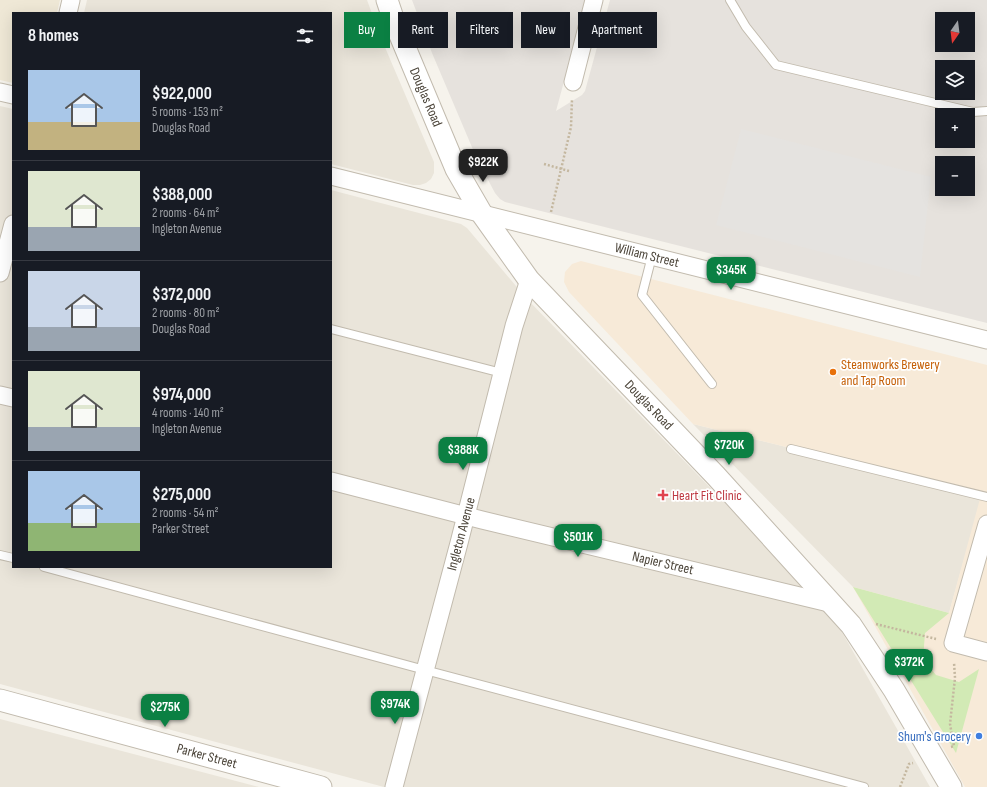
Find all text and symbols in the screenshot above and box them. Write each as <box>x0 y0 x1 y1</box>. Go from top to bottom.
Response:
chip: Buy <box>344 12 390 48</box>
chip: Rent <box>398 12 448 48</box>
chip: Filters <box>456 12 513 48</box>
chip: New <box>521 12 570 48</box>
chip: Apartment <box>578 12 657 48</box>
north arrow <box>935 12 975 52</box>
map controls <box>935 12 975 196</box>
icon: filters <box>294 25 316 47</box>
text: 8 homes <box>28 26 79 46</box>
button: layers <box>935 60 975 100</box>
street label: Douglas Road <box>406 65 446 129</box>
text: $922,000 <box>152 84 212 104</box>
icon: home <box>60 86 108 134</box>
text: 5 rooms · 153 m² <box>152 104 223 120</box>
button: + <box>935 108 975 148</box>
text: Douglas Road <box>152 120 210 136</box>
pin: $922K <box>455 149 511 183</box>
text: $922K <box>468 154 498 170</box>
button: − <box>935 156 975 196</box>
text: $388,000 <box>152 185 212 205</box>
icon: home <box>60 187 108 235</box>
text: 2 rooms · 64 m² <box>152 205 219 221</box>
text: Ingleton Avenue <box>152 221 222 237</box>
street label: William Street <box>613 239 681 271</box>
pin: $345K <box>703 257 759 291</box>
text: $345K <box>716 262 746 278</box>
text: $372,000 <box>152 285 211 305</box>
icon: home <box>60 287 108 335</box>
text: 2 rooms · 80 m² <box>152 305 219 321</box>
text: Douglas Road <box>152 321 210 337</box>
place label: Steamworks Brewery and Tap Room <box>841 356 940 389</box>
marker: Steamworks Brewery and Tap Room <box>828 367 838 377</box>
street label: Douglas Road <box>621 377 677 434</box>
text: $974,000 <box>152 385 211 405</box>
icon: home <box>60 387 108 435</box>
text: 4 rooms · 140 m² <box>152 405 224 421</box>
text: Ingleton Avenue <box>152 421 222 437</box>
pin: $720K <box>701 432 757 466</box>
pin: $388K <box>435 437 491 471</box>
text: $720K <box>714 437 744 453</box>
text: $388K <box>447 442 479 458</box>
text: $275,000 <box>152 485 211 505</box>
icon: home <box>60 487 108 535</box>
place label: Heart Fit Clinic <box>672 487 742 504</box>
marker: Heart Fit Clinic <box>657 489 669 501</box>
street label: Ingleton Avenue <box>443 496 479 572</box>
text: 2 rooms · 54 m² <box>152 505 219 521</box>
text: Parker Street <box>152 521 209 537</box>
pin: $501K <box>550 524 606 558</box>
text: $501K <box>563 529 593 545</box>
street label: Napier Street <box>631 548 695 578</box>
pin: $372K <box>881 649 937 683</box>
text: $372K <box>894 654 924 670</box>
pin: $974K <box>367 691 423 725</box>
pin: $275K <box>137 694 193 728</box>
text: $974K <box>380 696 410 712</box>
text: $275K <box>150 699 180 715</box>
place label: Shum's Grocery <box>898 728 972 745</box>
marker: Shum's Grocery <box>974 731 984 741</box>
street label: Parker Street <box>175 740 239 772</box>

